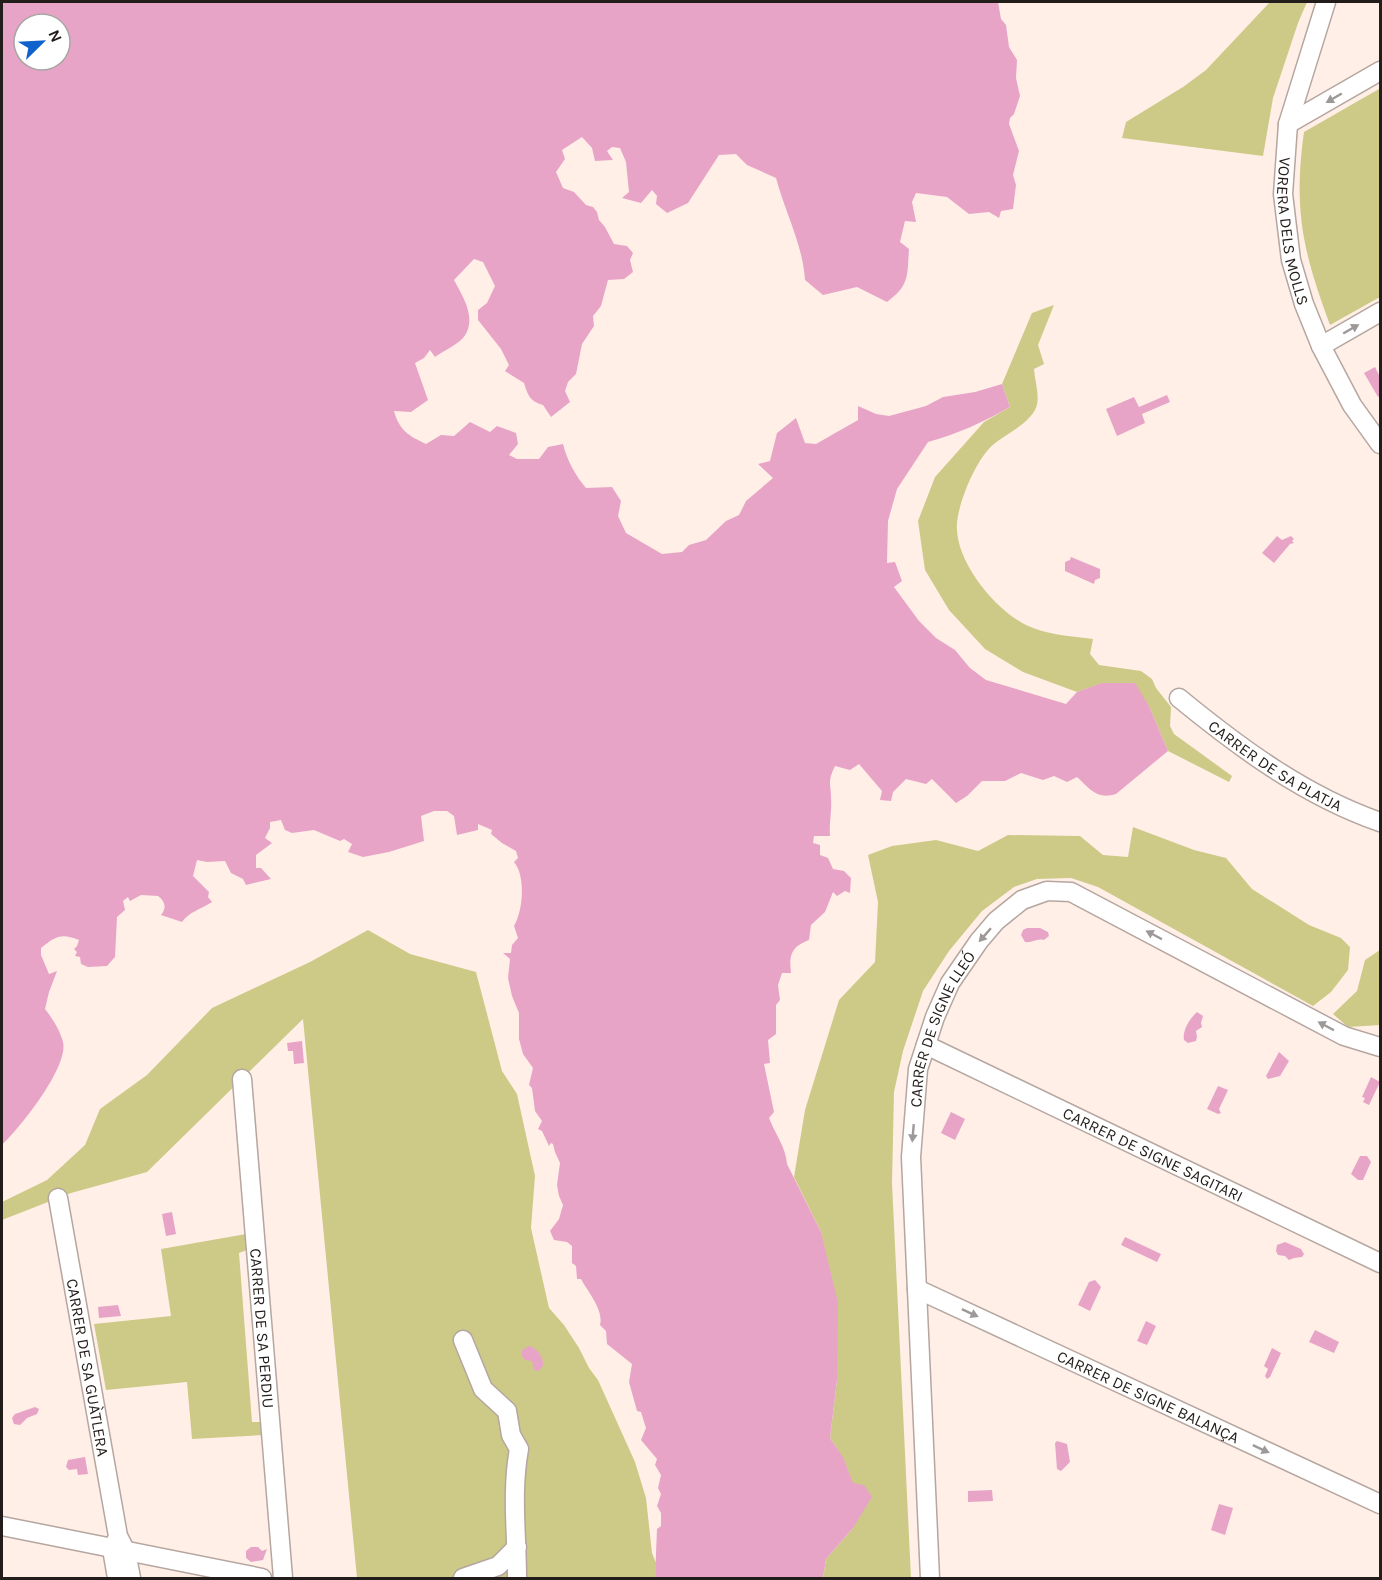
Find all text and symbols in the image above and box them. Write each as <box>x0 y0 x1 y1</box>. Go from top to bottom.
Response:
north arrow <box>12 12 72 72</box>
text: N <box>44 27 66 45</box>
one-way arrow <box>1326 92 1342 103</box>
street label: VORERA DELS MOLLS <box>1273 156 1313 307</box>
one-way arrow <box>1343 324 1360 334</box>
street label: CARRER DE SA PLATJA <box>1205 716 1345 815</box>
one-way arrow <box>978 927 991 942</box>
one-way arrow <box>1145 930 1162 940</box>
street label: CARRER DE SIGNE LLEÓ <box>906 947 979 1108</box>
one-way arrow <box>1317 1021 1334 1031</box>
street label: CARRER DE SIGNE SAGITARI <box>1060 1103 1246 1206</box>
one-way arrow <box>908 1124 917 1143</box>
street label: CARRER DE SA PERDIU <box>246 1247 278 1409</box>
street label: CARRER DE SA GUÀTLERA <box>62 1277 113 1458</box>
one-way arrow <box>961 1309 978 1318</box>
street label: CARRER DE SIGNE BALANÇA <box>1054 1346 1242 1447</box>
one-way arrow <box>1252 1444 1269 1453</box>

